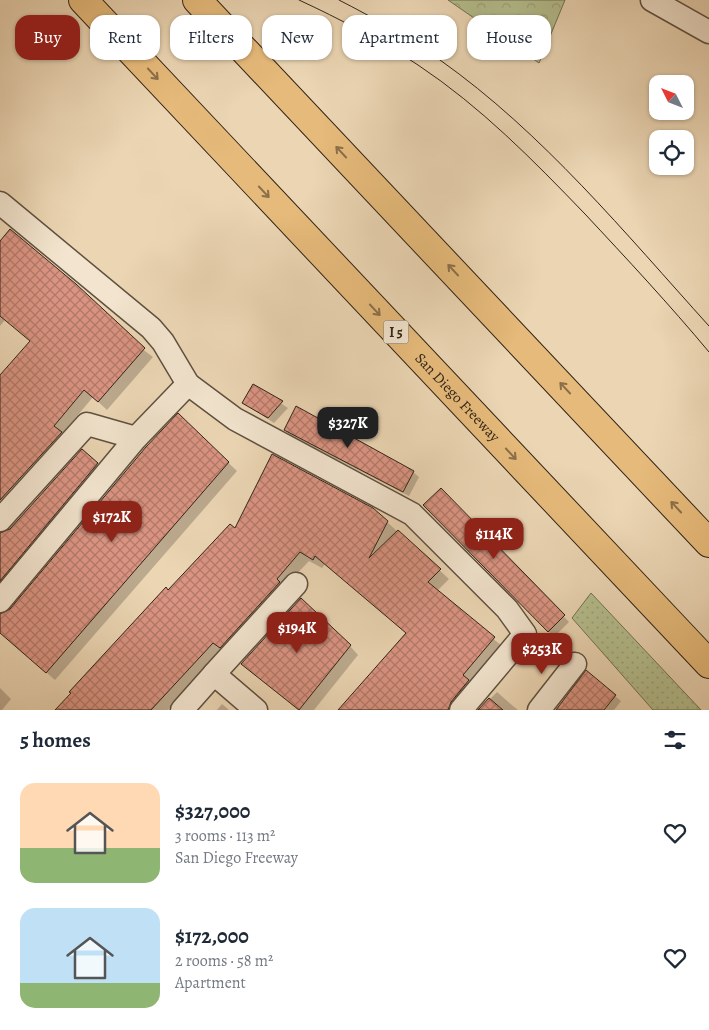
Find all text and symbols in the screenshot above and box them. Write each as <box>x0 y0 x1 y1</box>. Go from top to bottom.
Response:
chip: Buy <box>15 15 80 60</box>
chip: Rent <box>90 15 160 60</box>
chip: Filters <box>170 15 252 60</box>
chip: New <box>262 15 332 60</box>
chip: Apartment <box>342 15 457 60</box>
chip: House <box>467 15 551 60</box>
one-way arrow <box>147 67 159 80</box>
north arrow <box>649 75 694 120</box>
map controls <box>649 75 694 175</box>
button: locate <box>649 130 694 175</box>
one-way arrow <box>335 146 347 159</box>
one-way arrow <box>258 186 270 198</box>
one-way arrow <box>447 264 459 277</box>
one-way arrow <box>369 304 381 317</box>
road number: I 5 <box>384 321 408 344</box>
street label: San Diego Freeway <box>411 348 505 446</box>
one-way arrow <box>559 382 571 395</box>
pin: $327K <box>313 406 383 449</box>
text: $327K <box>328 412 368 434</box>
one-way arrow <box>505 448 517 460</box>
pin: $172K <box>77 500 147 543</box>
one-way arrow <box>670 501 682 513</box>
text: $172K <box>93 506 131 528</box>
pin: $114K <box>459 518 529 560</box>
text: $114K <box>476 523 512 545</box>
pin: $194K <box>262 612 332 654</box>
text: $194K <box>278 617 316 639</box>
pin: $253K <box>507 632 577 675</box>
text: $253K <box>522 638 562 660</box>
text: 5 homes <box>20 726 91 754</box>
icon: filters <box>661 726 689 754</box>
text: $327,000 <box>175 797 250 825</box>
icon: home <box>60 803 120 863</box>
icon: heart <box>661 819 689 847</box>
text: 3 rooms · 113 m² <box>175 825 275 847</box>
text: San Diego Freeway <box>175 847 298 869</box>
text: $172,000 <box>175 922 249 950</box>
icon: home <box>60 928 120 988</box>
icon: heart <box>661 944 689 972</box>
text: 2 rooms · 58 m² <box>175 950 273 972</box>
text: Apartment <box>175 972 246 994</box>

